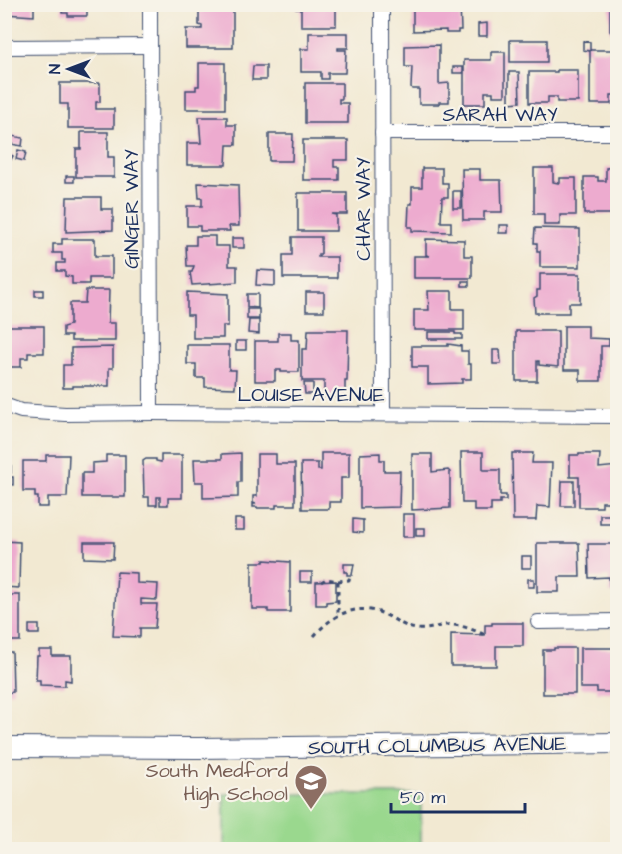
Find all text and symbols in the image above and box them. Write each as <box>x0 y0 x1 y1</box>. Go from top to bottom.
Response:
north arrow <box>39 39 99 99</box>
text: N <box>44 64 66 74</box>
street label: SARAH WAY <box>442 101 558 129</box>
street label: GINGER WAY <box>118 149 146 269</box>
street label: CHAR WAY <box>350 157 378 261</box>
street label: LOUISE AVENUE <box>238 381 385 409</box>
street label: SOUTH COLUMBUS AVENUE <box>308 730 567 762</box>
place label: South Medford High School <box>146 757 288 809</box>
school or university icon: South Medford High School <box>293 763 329 810</box>
scale bar <box>391 776 524 814</box>
text: 50 m <box>400 785 445 810</box>

